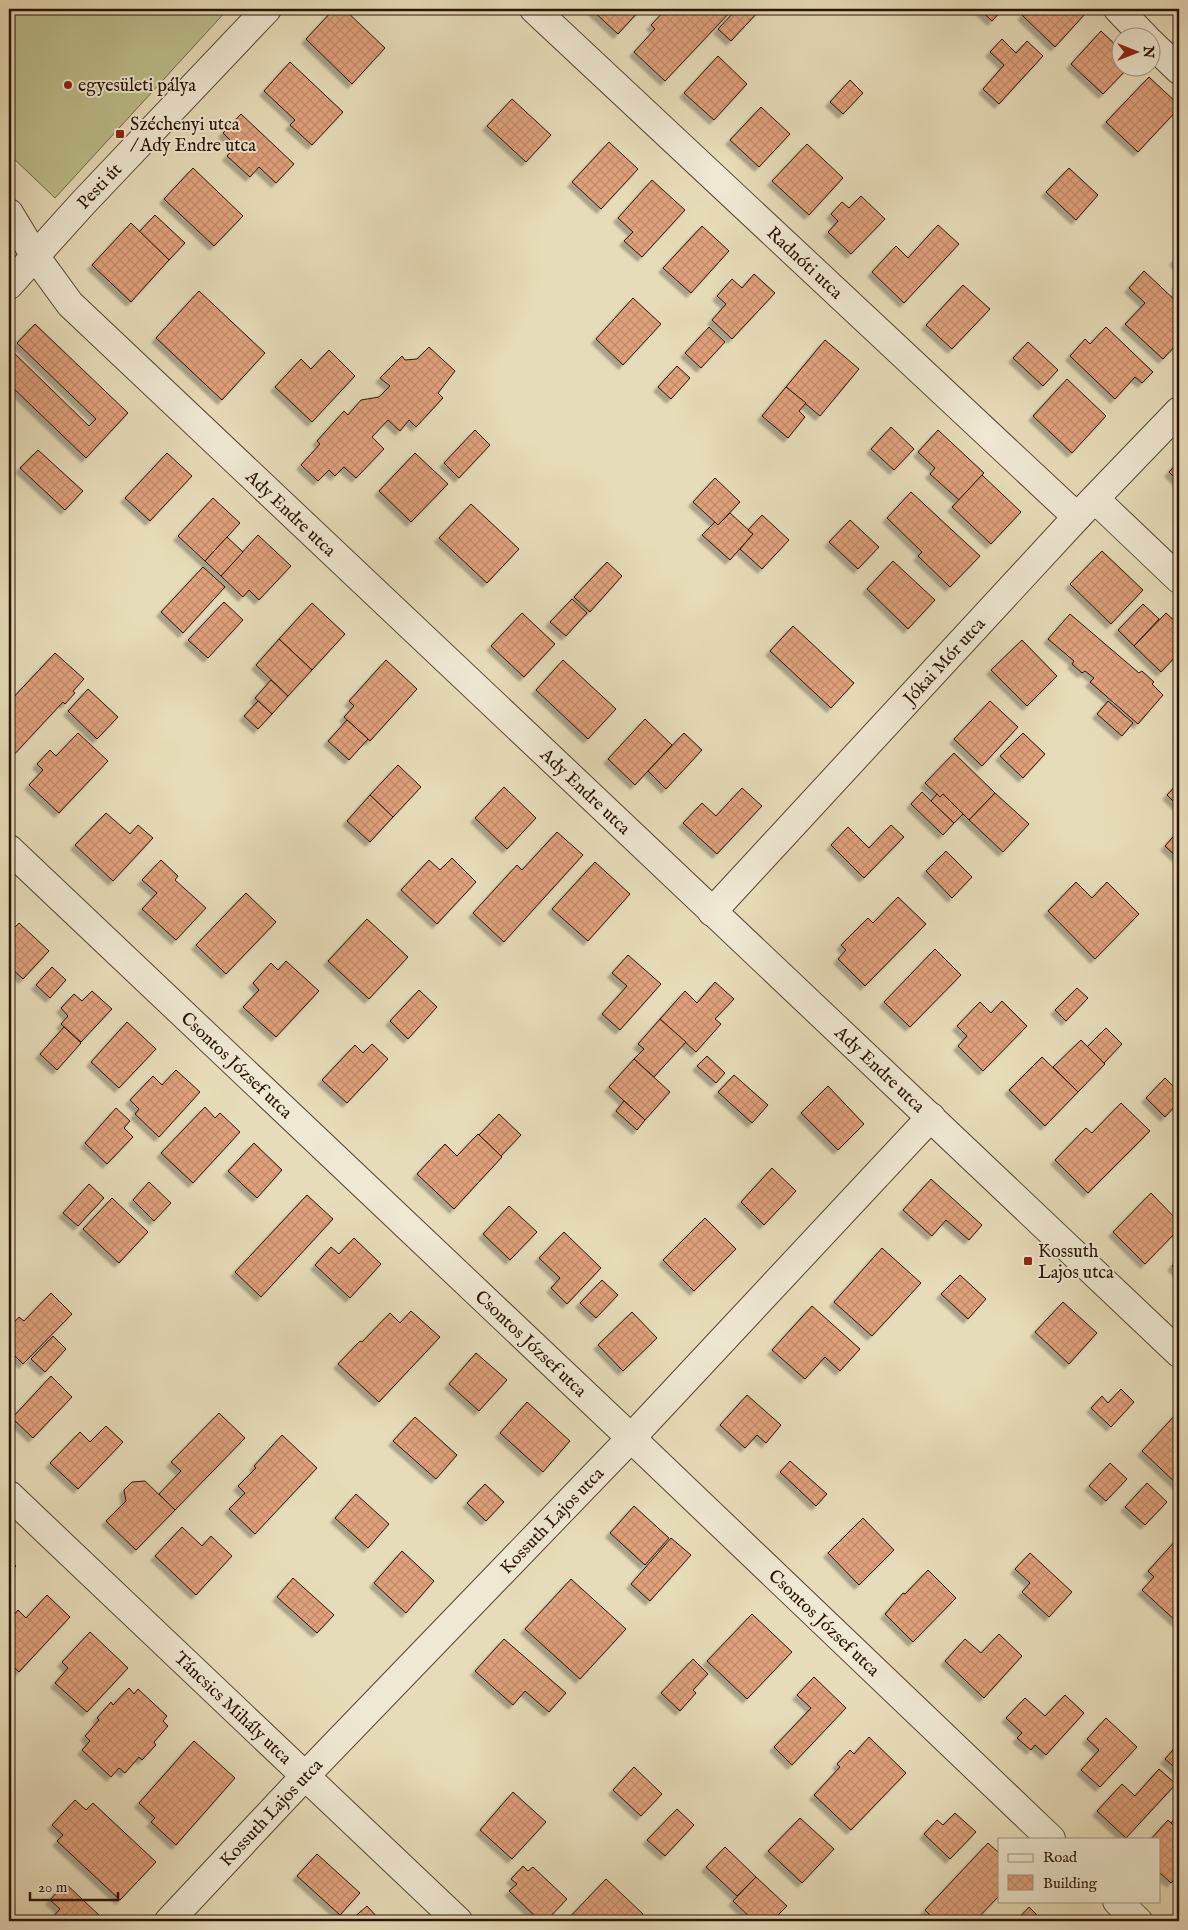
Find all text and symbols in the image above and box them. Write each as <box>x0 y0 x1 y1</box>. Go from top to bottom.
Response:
north arrow <box>1110 28 1160 78</box>
text: N <box>1139 45 1157 58</box>
place label: egyesületi pálya <box>78 75 196 98</box>
marker: egyesületi pálya <box>62 79 74 91</box>
place label: Széchenyi utca / Ady Endre utca <box>130 114 256 158</box>
marker: Széchenyi utca / Ady Endre utca <box>114 128 126 140</box>
street label: Pesti út <box>73 159 128 215</box>
street label: Radnóti utca <box>761 222 847 305</box>
street label: Ady Endre utca <box>239 465 340 563</box>
street label: Jókai Mór utca <box>898 613 991 712</box>
street label: Ady Endre utca <box>534 743 635 841</box>
street label: Csontos József utca <box>175 1008 297 1125</box>
street label: Ady Endre utca <box>828 1021 929 1119</box>
place label: Kossuth Lajos utca <box>1038 1241 1114 1285</box>
marker: Kossuth Lajos utca <box>1022 1255 1034 1267</box>
street label: Csontos József utca <box>469 1286 591 1403</box>
street label: Kossuth Lajos utca <box>496 1463 610 1580</box>
street label: Csontos József utca <box>763 1565 884 1682</box>
street label: Táncsics Mihály utca <box>168 1647 296 1770</box>
street label: Kossuth Lajos utca <box>216 1754 329 1872</box>
legend <box>998 1838 1160 1902</box>
text: Road <box>1043 1848 1078 1867</box>
scale bar <box>30 1870 118 1902</box>
text: Building <box>1043 1874 1098 1893</box>
text: 20 m <box>38 1878 68 1897</box>

